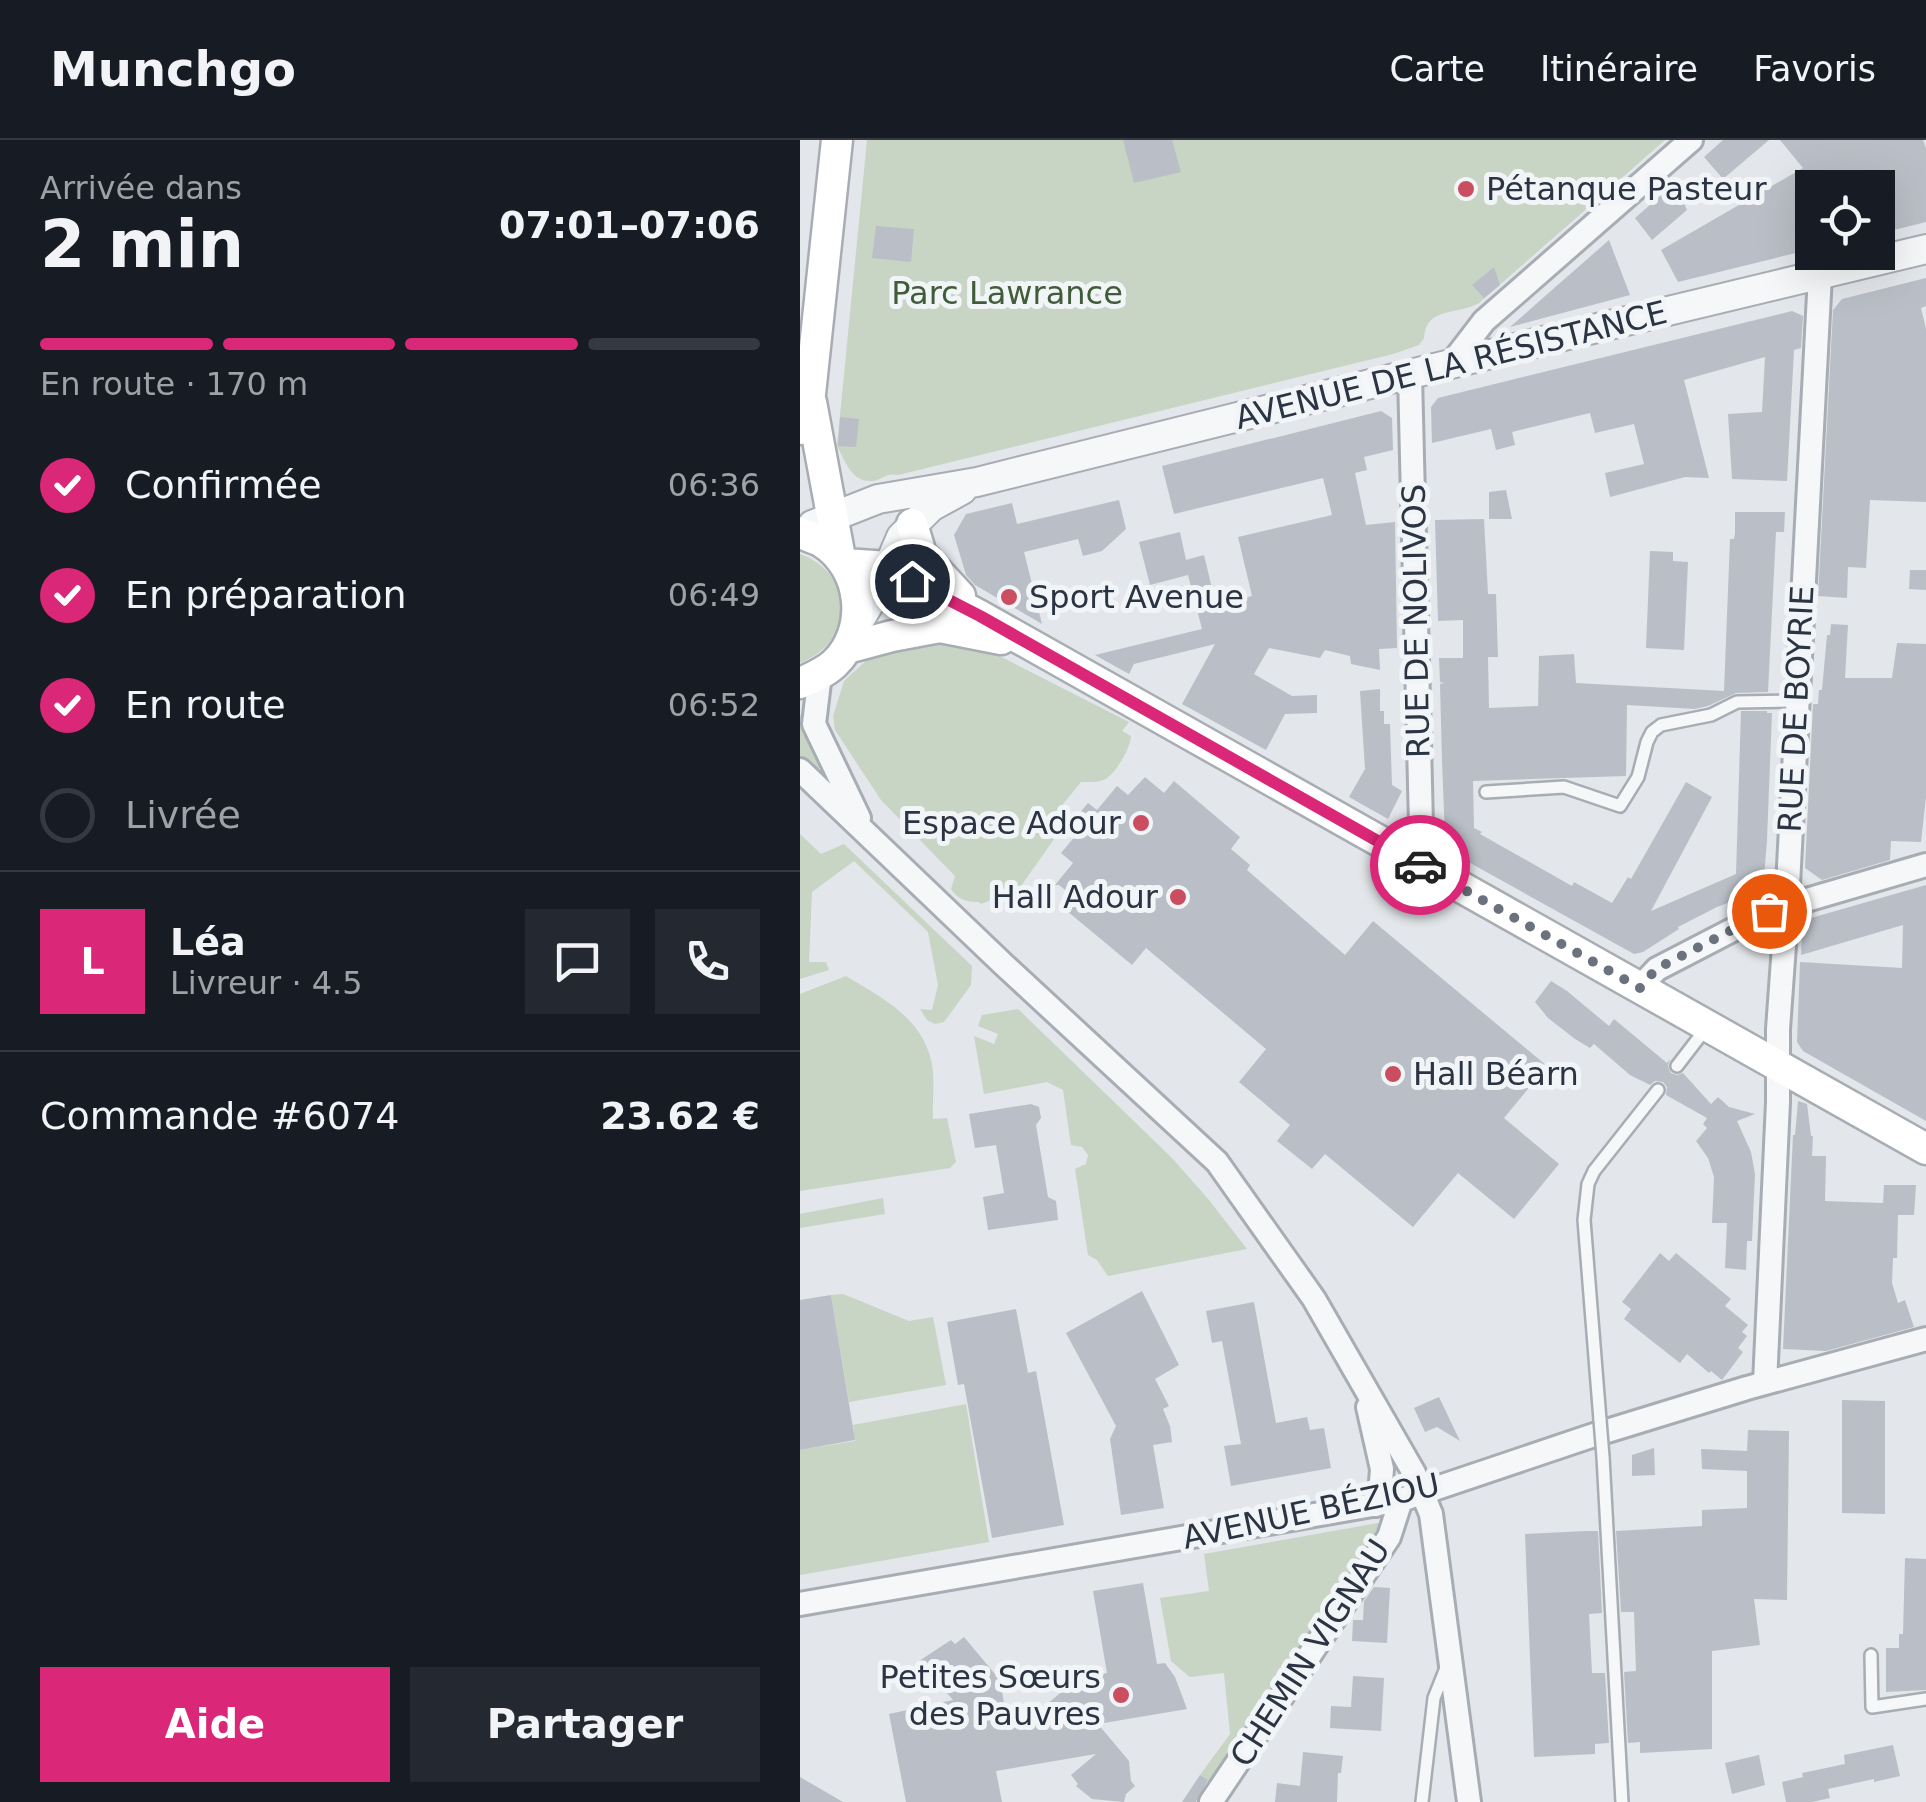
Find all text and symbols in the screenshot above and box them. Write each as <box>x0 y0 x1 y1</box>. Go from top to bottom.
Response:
text: Munchgo <box>50 41 296 97</box>
text: Carte <box>1389 49 1485 89</box>
text: Itinéraire <box>1540 49 1698 89</box>
text: Favoris <box>1753 49 1876 89</box>
text: Arrivée dans <box>40 169 242 207</box>
place label: Pétanque Pasteur <box>1486 170 1767 208</box>
map controls <box>1795 170 1895 270</box>
button: locate <box>1795 170 1895 270</box>
marker: Pétanque Pasteur <box>1455 178 1477 200</box>
text: 07:01–07:06 <box>499 203 760 247</box>
text: 2 min <box>40 207 244 282</box>
park label: Parc Lawrance <box>891 274 1123 312</box>
street label: AVENUE DE LA RÉSISTANCE <box>1231 293 1671 437</box>
text: En route · 170 m <box>40 365 308 403</box>
icon: check <box>40 458 95 513</box>
text: Confirmée <box>125 463 322 507</box>
text: 06:36 <box>668 466 760 504</box>
street label: RUE DE NOLIVOS <box>1395 484 1437 758</box>
pin <box>870 539 955 624</box>
icon: home <box>885 554 940 609</box>
icon: check <box>40 568 95 623</box>
text: En préparation <box>125 573 407 617</box>
text: 06:49 <box>668 576 760 614</box>
place label: Sport Avenue <box>1029 578 1244 616</box>
street label: RUE DE BOYRIE <box>1771 585 1821 833</box>
marker: Sport Avenue <box>998 586 1020 608</box>
icon: check <box>40 678 95 733</box>
text: En route <box>125 683 286 727</box>
text: 06:52 <box>668 686 760 724</box>
text: Livrée <box>125 793 241 837</box>
place label: Espace Adour <box>902 804 1122 842</box>
marker: Espace Adour <box>1130 812 1152 834</box>
courier <box>1370 815 1470 915</box>
icon: car <box>1393 838 1448 893</box>
pin <box>1727 869 1812 954</box>
place label: Hall Adour <box>992 878 1159 916</box>
icon: bag <box>1742 884 1797 939</box>
marker: Hall Adour <box>1167 886 1189 908</box>
button: chat <box>525 909 630 1014</box>
button: phone <box>655 909 760 1014</box>
text: Léa <box>170 920 246 964</box>
text: L <box>80 939 105 983</box>
text: Livreur · 4.5 <box>170 964 363 1002</box>
place label: Hall Béarn <box>1413 1055 1579 1093</box>
marker: Hall Béarn <box>1382 1063 1404 1085</box>
text: Commande #6074 <box>40 1094 399 1138</box>
text: 23.62 € <box>600 1094 760 1138</box>
street label: AVENUE BÉZIOU <box>1179 1465 1443 1557</box>
street label: CHEMIN VIGNAU <box>1222 1532 1398 1774</box>
place label: Petites Sœurs des Pauvres <box>879 1658 1101 1733</box>
button: Aide <box>40 1667 390 1782</box>
button: Partager <box>410 1667 760 1782</box>
marker: Petites Sœurs des Pauvres <box>1110 1684 1132 1706</box>

